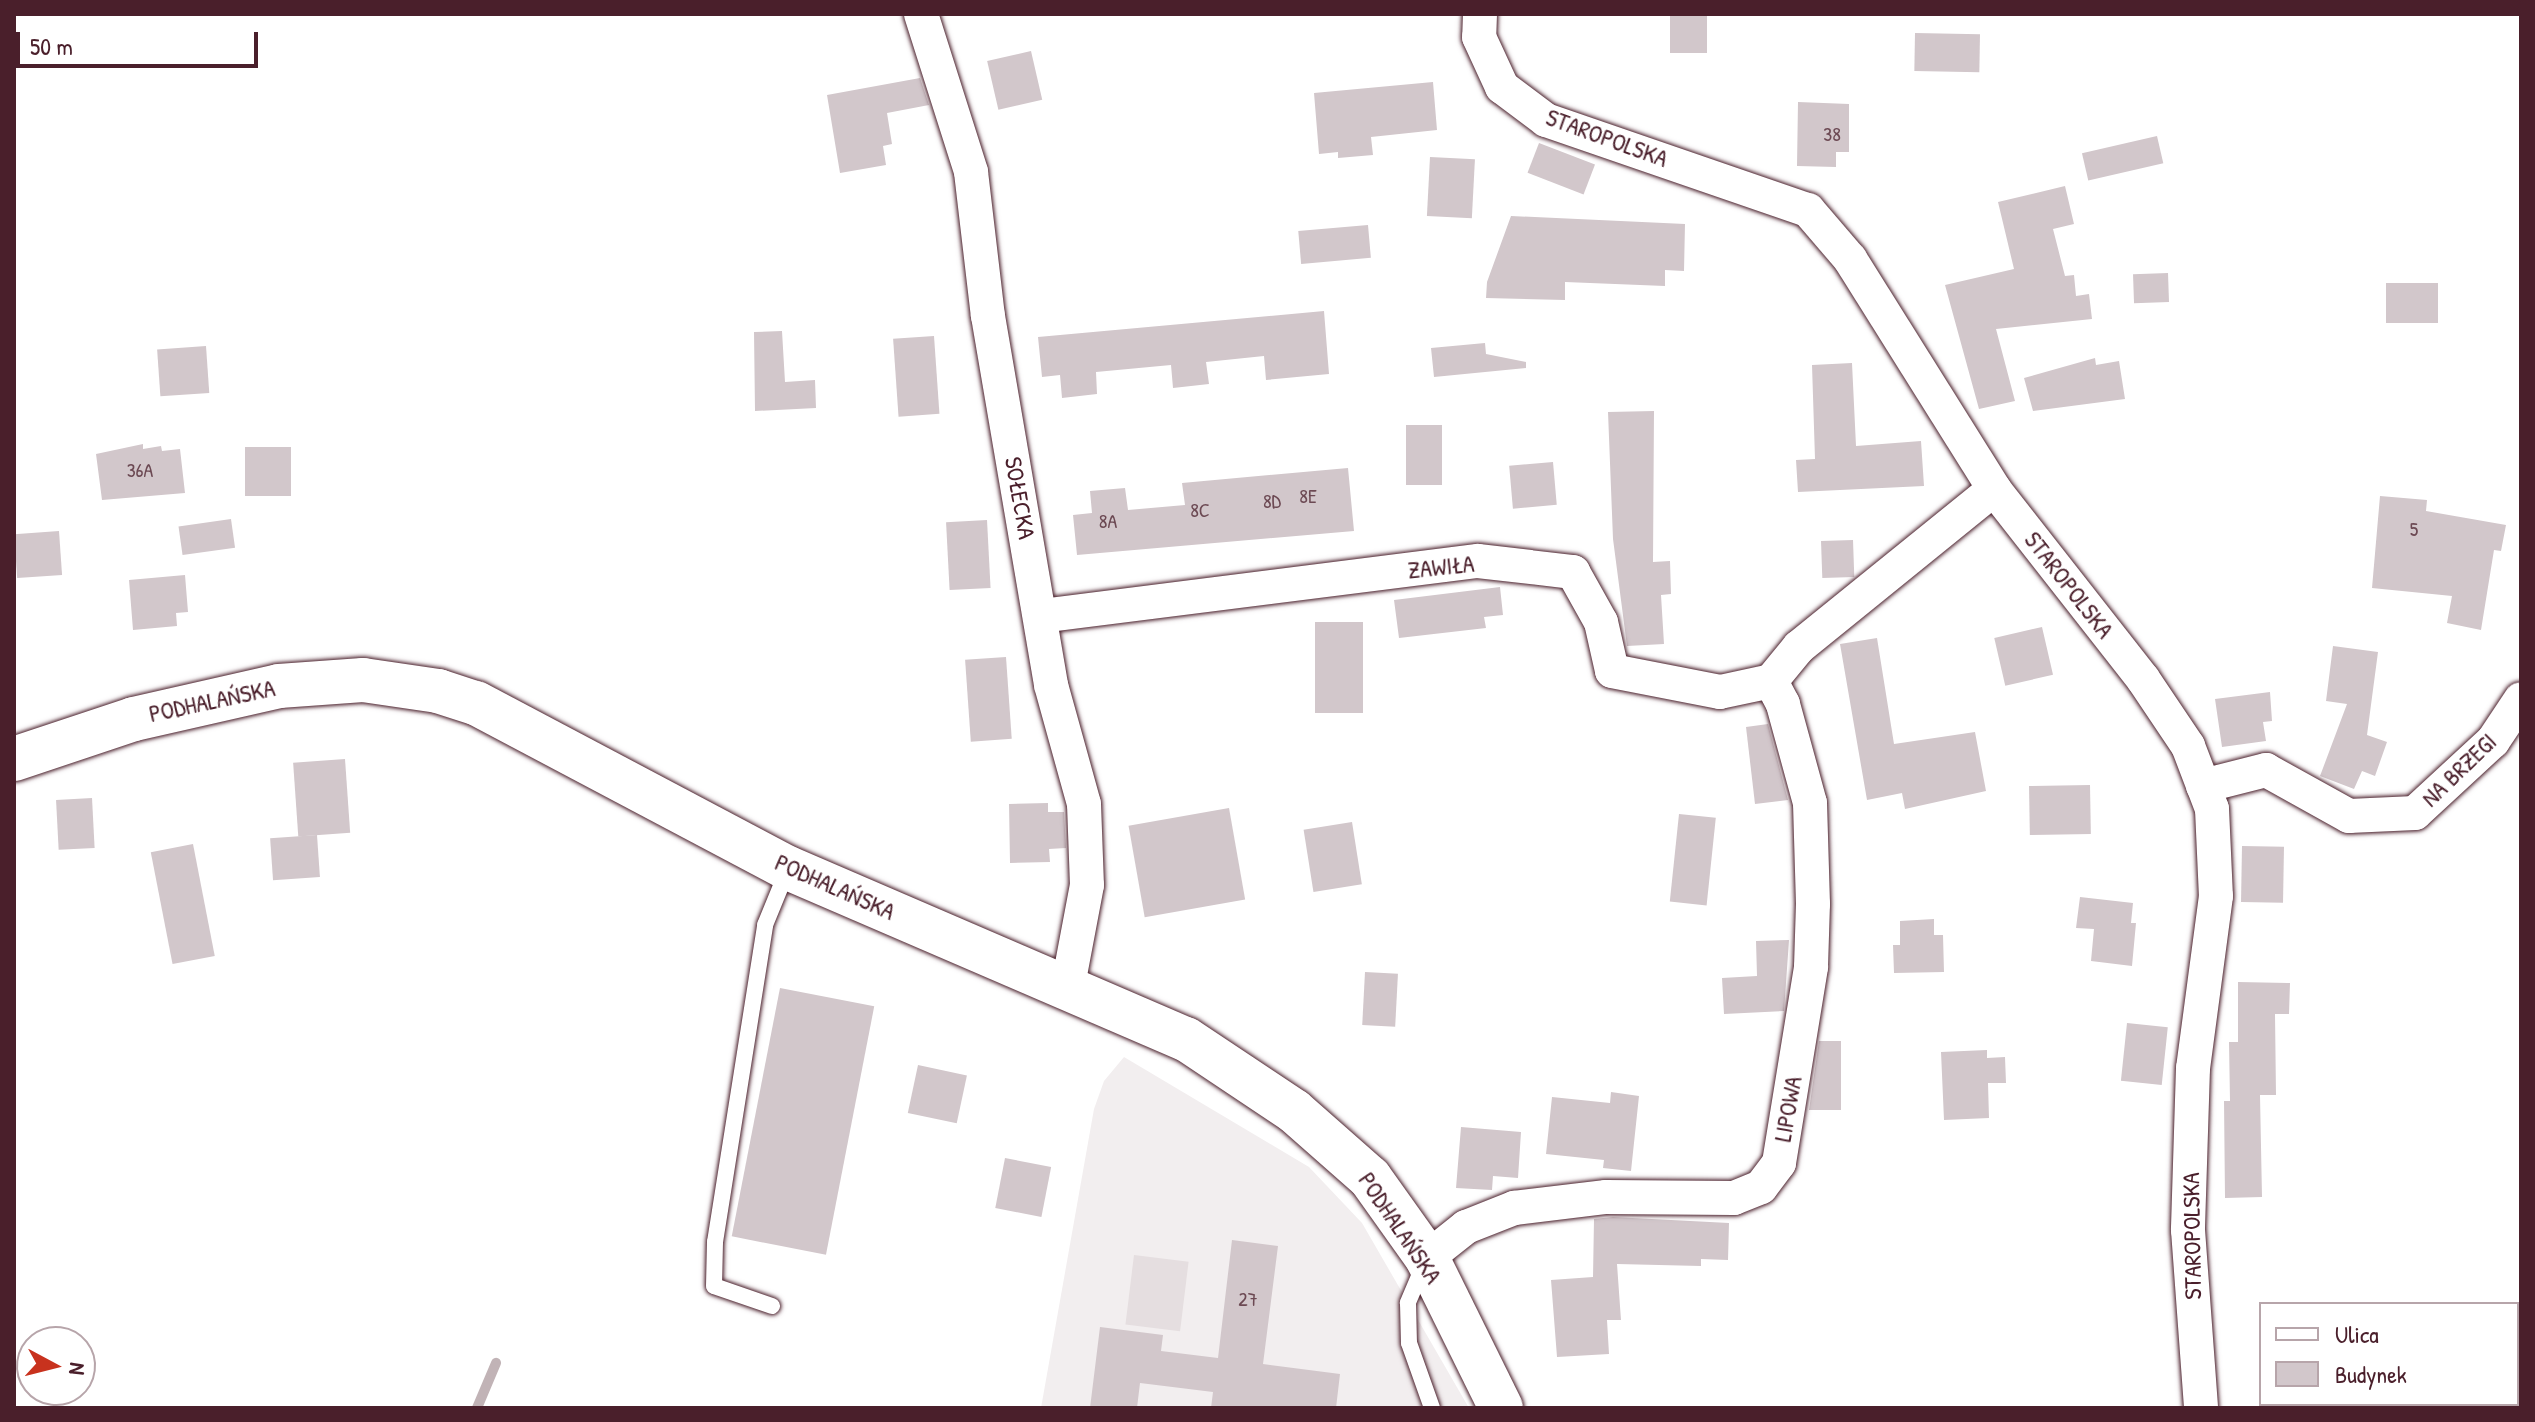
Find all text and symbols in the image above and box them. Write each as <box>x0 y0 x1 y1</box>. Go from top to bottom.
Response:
scale bar <box>20 16 262 66</box>
text: 50 m <box>30 30 73 62</box>
street label: STAROPOLSKA <box>1542 103 1672 173</box>
house number: 38 <box>1823 121 1841 145</box>
street label: SOŁECKA <box>999 455 1041 541</box>
house number: 36A <box>127 457 153 481</box>
house number: 8E <box>1299 483 1317 507</box>
house number: 8D <box>1263 488 1281 512</box>
house number: 8C <box>1190 497 1210 521</box>
house number: 8A <box>1099 508 1117 532</box>
house number: 5 <box>2410 516 2418 540</box>
street label: STAROPOLSKA <box>2018 526 2120 644</box>
street label: ZAWIŁA <box>1406 549 1476 585</box>
street label: PODHALAŃSKA <box>146 674 278 728</box>
street label: NA BRZEGI <box>2416 727 2502 813</box>
street label: PODHALAŃSKA <box>771 848 899 926</box>
street label: LIPOWA <box>1768 1074 1808 1144</box>
street label: PODHALAŃSKA <box>1352 1167 1448 1289</box>
street label: STAROPOLSKA <box>2176 1172 2208 1300</box>
house number: 27 <box>1238 1286 1258 1310</box>
legend <box>2259 1302 2519 1406</box>
text: Ulica <box>2335 1318 2379 1350</box>
north arrow <box>16 1326 96 1406</box>
text: Budynek <box>2335 1358 2407 1390</box>
text: N <box>62 1361 93 1376</box>

